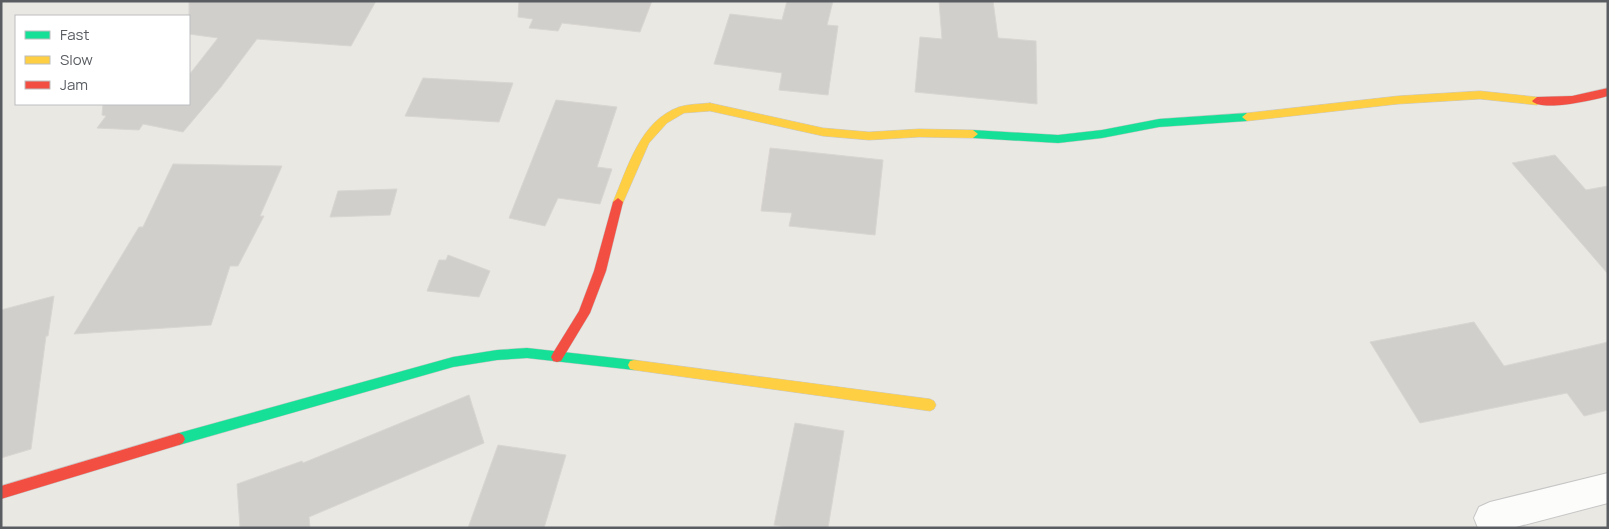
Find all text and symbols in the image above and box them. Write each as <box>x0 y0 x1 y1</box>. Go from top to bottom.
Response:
legend <box>15 15 190 105</box>
text: Fast <box>60 24 89 45</box>
text: Slow <box>60 49 93 70</box>
text: Jam <box>60 74 88 95</box>

